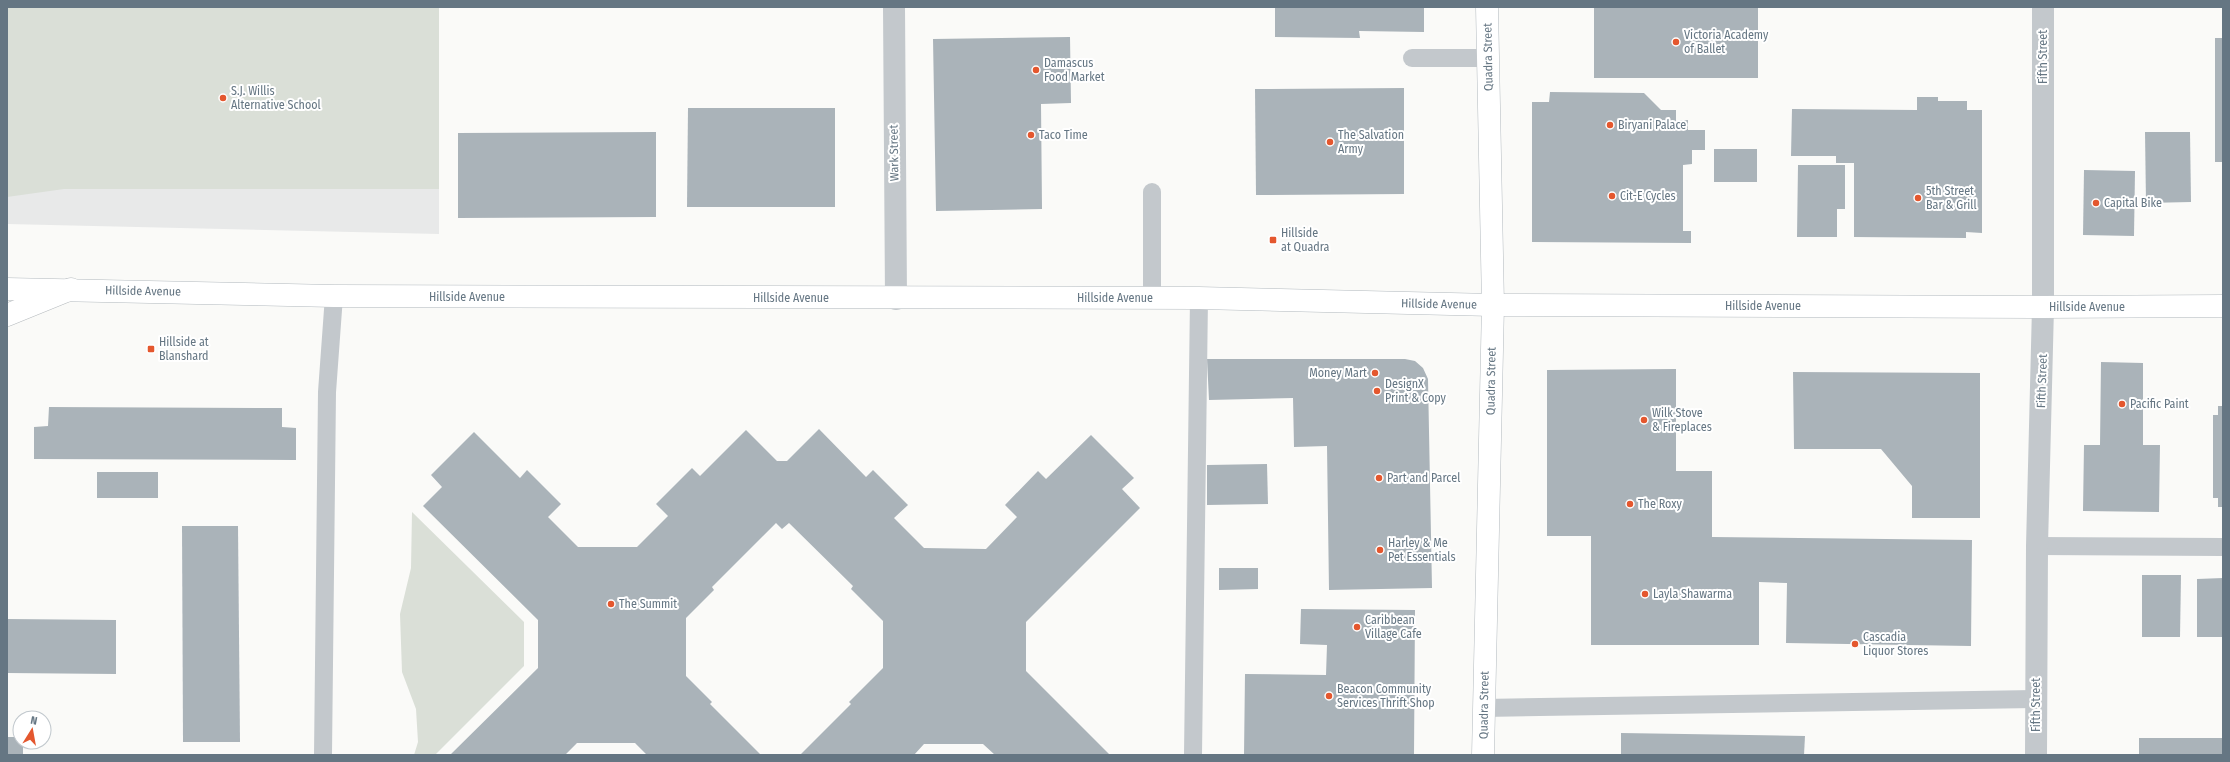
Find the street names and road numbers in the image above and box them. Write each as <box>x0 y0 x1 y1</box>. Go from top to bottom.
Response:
street label: Quadra Street <box>1480 23 1496 91</box>
street label: Fifth Street <box>2036 30 2050 84</box>
street label: Wark Street <box>887 125 901 181</box>
street label: Hillside Avenue <box>105 283 181 299</box>
street label: Hillside Avenue <box>429 290 505 304</box>
street label: Hillside Avenue <box>753 291 829 305</box>
street label: Hillside Avenue <box>1077 291 1153 305</box>
street label: Hillside Avenue <box>1401 296 1477 312</box>
street label: Hillside Avenue <box>1725 299 1801 313</box>
street label: Hillside Avenue <box>2049 300 2125 314</box>
street label: Quadra Street <box>1483 347 1499 415</box>
street label: Fifth Street <box>2034 354 2050 408</box>
street label: Quadra Street <box>1476 671 1492 739</box>
street label: Fifth Street <box>2029 678 2043 732</box>

